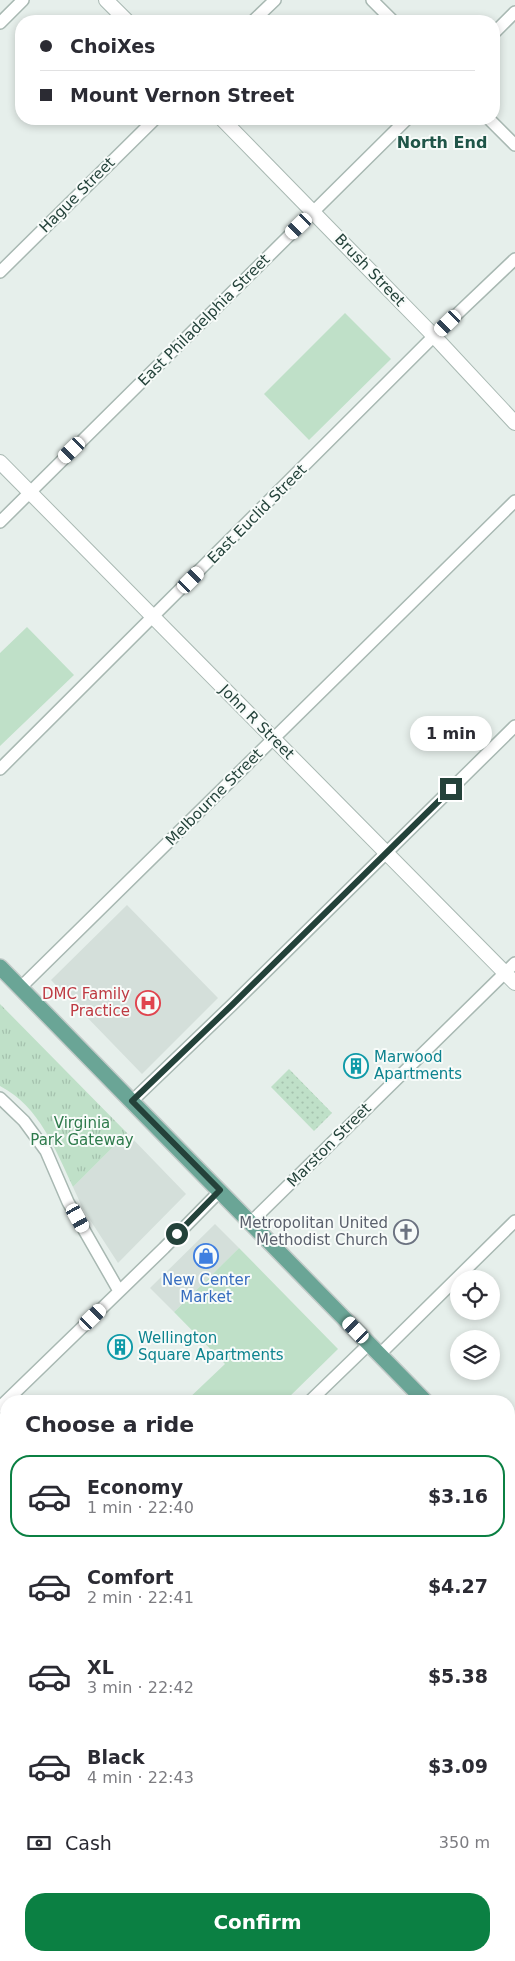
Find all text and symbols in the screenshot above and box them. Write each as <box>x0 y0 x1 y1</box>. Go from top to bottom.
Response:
text: ChoiXes <box>70 35 155 57</box>
text: Mount Vernon Street <box>70 84 294 106</box>
district label: North End <box>397 133 487 152</box>
street label: Hague Street <box>36 154 118 236</box>
car <box>282 210 315 242</box>
street label: Brush Street <box>331 230 409 310</box>
street label: East Philadelphia Street <box>134 250 274 390</box>
car <box>431 307 464 339</box>
car <box>55 434 88 466</box>
street label: East Euclid Street <box>204 461 310 567</box>
car <box>175 564 206 596</box>
street label: John R Street <box>215 680 298 763</box>
callout: 1 min <box>410 716 492 752</box>
text: 1 min <box>426 724 476 743</box>
street label: Melbourne Street <box>162 745 266 849</box>
route end <box>440 778 462 800</box>
place label: DMC Family Practice <box>42 985 130 1020</box>
hospital icon: DMC Family Practice <box>135 990 161 1016</box>
place label: Marwood Apartments <box>374 1048 462 1083</box>
building icon: Marwood Apartments <box>343 1053 369 1079</box>
street label: Marston Street <box>283 1099 375 1191</box>
park label: Virginia Park Gateway <box>30 1114 134 1149</box>
car <box>64 1201 91 1235</box>
place label: Metropolitan United Methodist Church <box>239 1214 388 1249</box>
church icon: Metropolitan United Methodist Church <box>393 1219 419 1245</box>
route start <box>166 1223 188 1245</box>
shop icon: New Center Market <box>193 1243 219 1269</box>
map controls <box>450 1270 500 1380</box>
button: locate <box>450 1270 500 1320</box>
place label: New Center Market <box>162 1271 251 1306</box>
car <box>76 1301 109 1333</box>
car <box>340 1314 371 1346</box>
place label: Wellington Square Apartments <box>138 1329 284 1364</box>
button: layers <box>450 1330 500 1380</box>
building icon: Wellington Square Apartments <box>107 1334 133 1360</box>
text: Choose a ride <box>25 1412 194 1437</box>
icon: car <box>27 1474 72 1519</box>
text: Economy <box>87 1476 183 1498</box>
text: $3.16 <box>428 1485 488 1507</box>
text: 1 min · 22:40 <box>87 1498 194 1517</box>
icon: car <box>27 1564 72 1609</box>
text: Comfort <box>87 1566 174 1588</box>
text: $4.27 <box>428 1575 488 1597</box>
text: 2 min · 22:41 <box>87 1588 194 1607</box>
icon: car <box>27 1654 72 1699</box>
text: XL <box>87 1656 114 1678</box>
text: $5.38 <box>428 1665 488 1687</box>
text: 3 min · 22:42 <box>87 1678 194 1697</box>
icon: car <box>27 1744 72 1789</box>
text: Black <box>87 1746 145 1768</box>
text: $3.09 <box>428 1755 488 1777</box>
text: 4 min · 22:43 <box>87 1768 194 1787</box>
icon: cash <box>25 1829 53 1857</box>
text: Cash <box>65 1832 112 1854</box>
text: 350 m <box>439 1833 490 1852</box>
button: Confirm <box>25 1893 490 1951</box>

